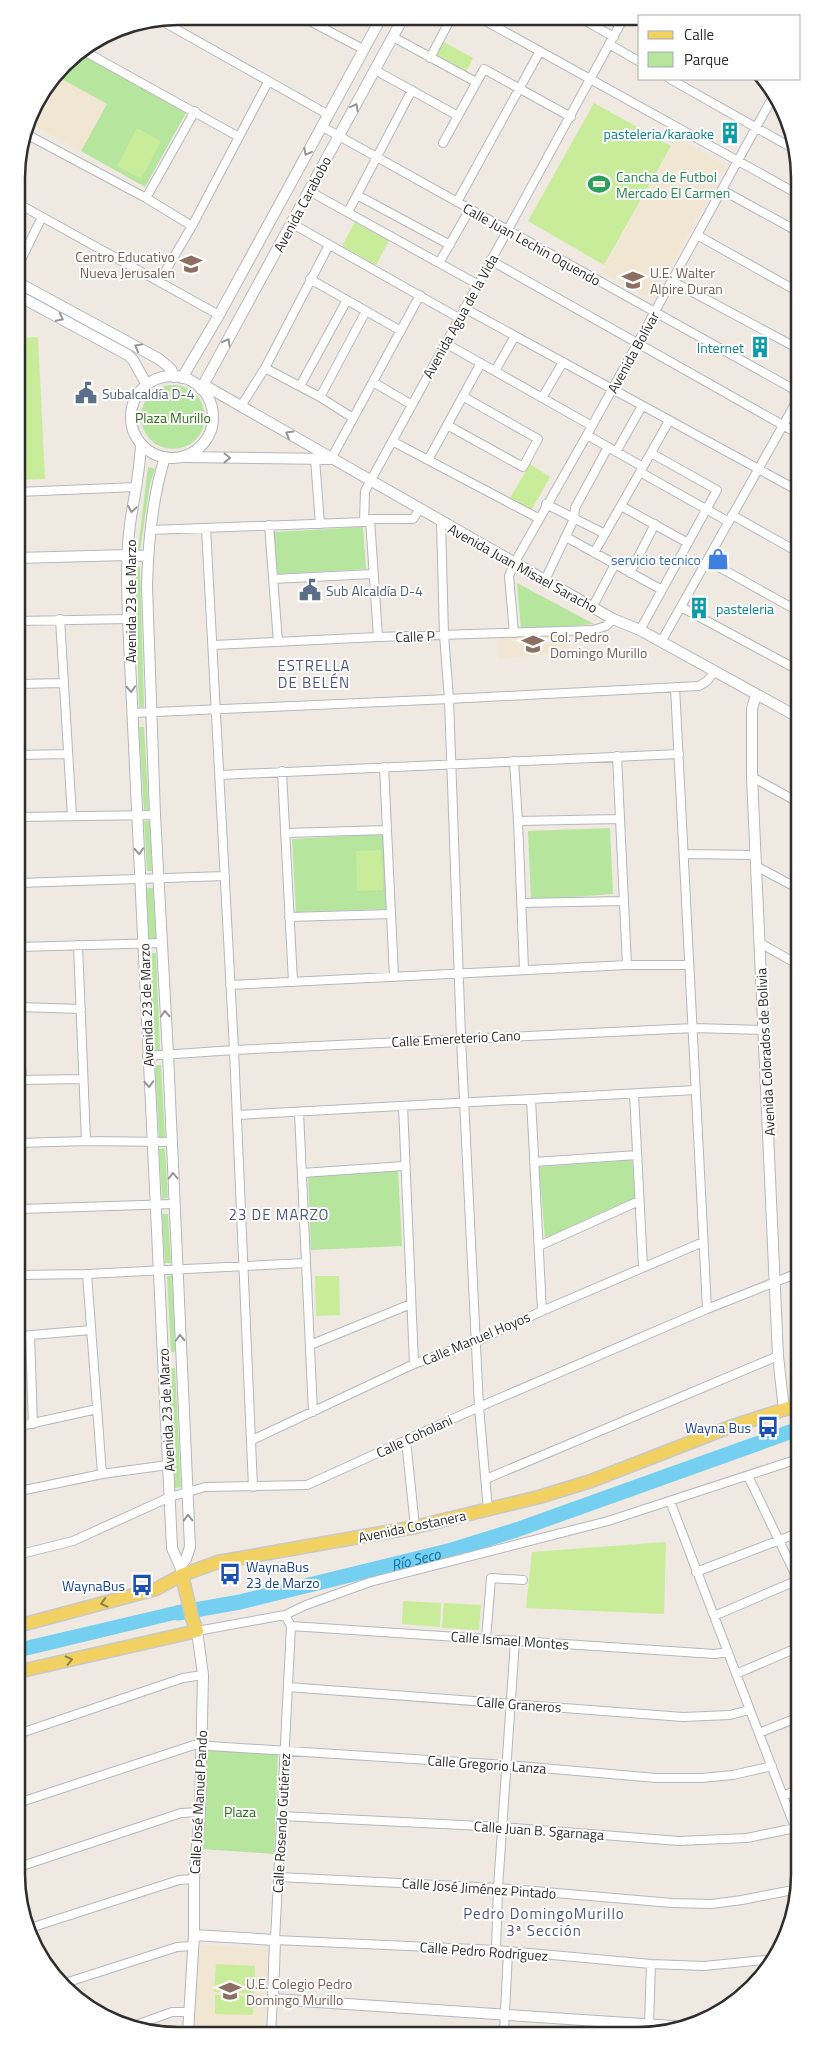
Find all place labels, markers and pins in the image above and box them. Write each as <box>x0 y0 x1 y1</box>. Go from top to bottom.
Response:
building icon: pasteleria/karaoke <box>717 120 743 146</box>
place label: pasteleria/karaoke <box>604 123 714 144</box>
place label: Cancha de Futbol Mercado El Carmen <box>616 166 730 203</box>
sports icon: Cancha de Futbol Mercado El Carmen <box>586 171 612 197</box>
place label: Centro Educativo Nueva Jerusalen <box>75 246 175 283</box>
school or university icon: Centro Educativo Nueva Jerusalen <box>178 251 204 277</box>
place label: U.E. Walter Alpire Duran <box>650 262 723 299</box>
school or university icon: U.E. Walter Alpire Duran <box>620 267 646 293</box>
building icon: Internet <box>747 334 773 360</box>
place label: Internet <box>697 337 744 358</box>
public building icon: Subalcaldía D-4 <box>73 380 99 406</box>
place label: Subalcaldía D-4 <box>102 383 195 404</box>
shop icon: servicio tecnico <box>705 546 731 572</box>
place label: servicio tecnico <box>611 549 701 570</box>
public building icon: Sub Alcaldía D-4 <box>297 577 323 603</box>
place label: Sub Alcaldía D-4 <box>326 580 423 601</box>
building icon: pasteleria <box>686 595 712 621</box>
place label: pasteleria <box>716 598 774 619</box>
place label: Col. Pedro Domingo Murillo <box>550 626 647 663</box>
school or university icon: Col. Pedro Domingo Murillo <box>520 631 546 657</box>
bus stop icon: Wayna Bus <box>755 1414 781 1440</box>
place label: Wayna Bus <box>685 1417 751 1438</box>
place label: WaynaBus 23 de Marzo <box>246 1556 320 1593</box>
bus stop icon: WaynaBus 23 de Marzo <box>217 1561 243 1587</box>
bus stop icon: WaynaBus <box>129 1572 155 1598</box>
place label: WaynaBus <box>62 1575 125 1596</box>
place label: U.E. Colegio Pedro Domingo Murillo <box>246 1973 352 2010</box>
school or university icon: U.E. Colegio Pedro Domingo Murillo <box>217 1978 243 2004</box>

